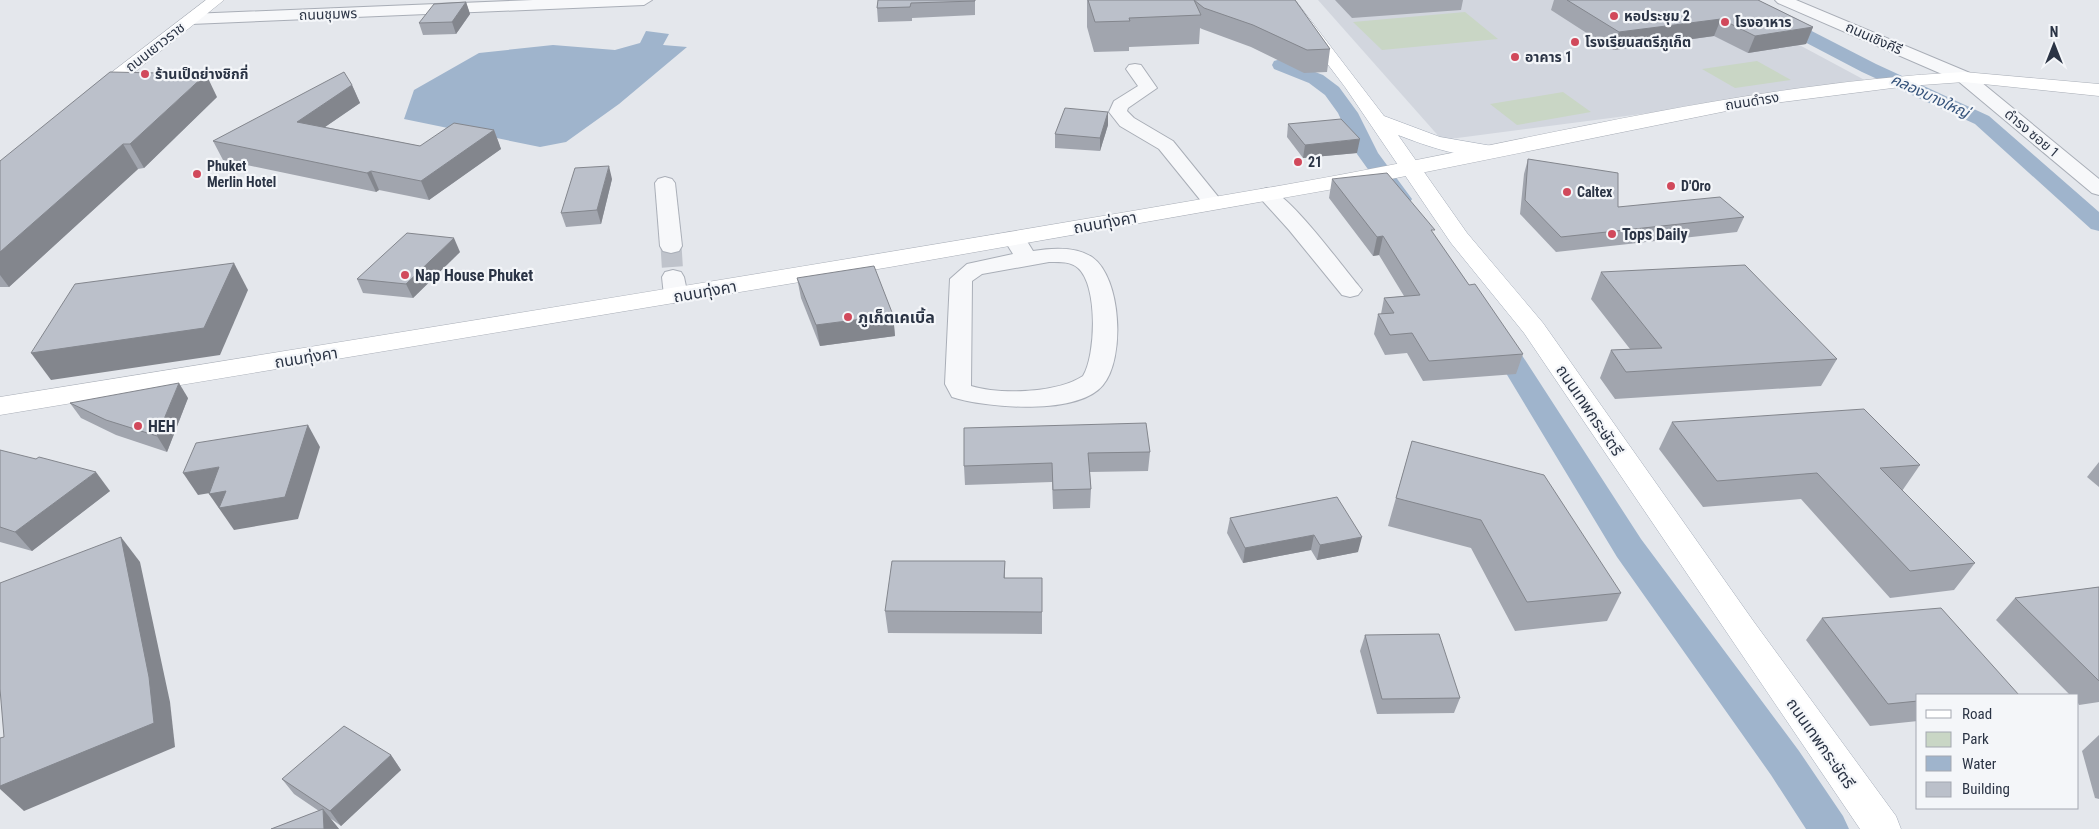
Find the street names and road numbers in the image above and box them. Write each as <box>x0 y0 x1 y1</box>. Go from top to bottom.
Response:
street label: ถนนชุมพร <box>299 5 358 24</box>
street label: ถนนเชิงคีรี <box>1843 18 1905 58</box>
street label: ถนนเยาวราช <box>122 19 188 75</box>
street label: ถนนดำรง <box>1724 89 1780 113</box>
street label: ดำรง ซอย 1 <box>2002 106 2062 160</box>
street label: ถนนทุ่งคา <box>1072 208 1138 237</box>
street label: ถนนทุ่งคา <box>672 277 738 306</box>
street label: ถนนทุ่งคา <box>273 343 339 372</box>
street label: ถนนเทพกระษัตรี <box>1552 361 1627 460</box>
street label: ถนนเทพกระษัตรี <box>1782 694 1859 792</box>

